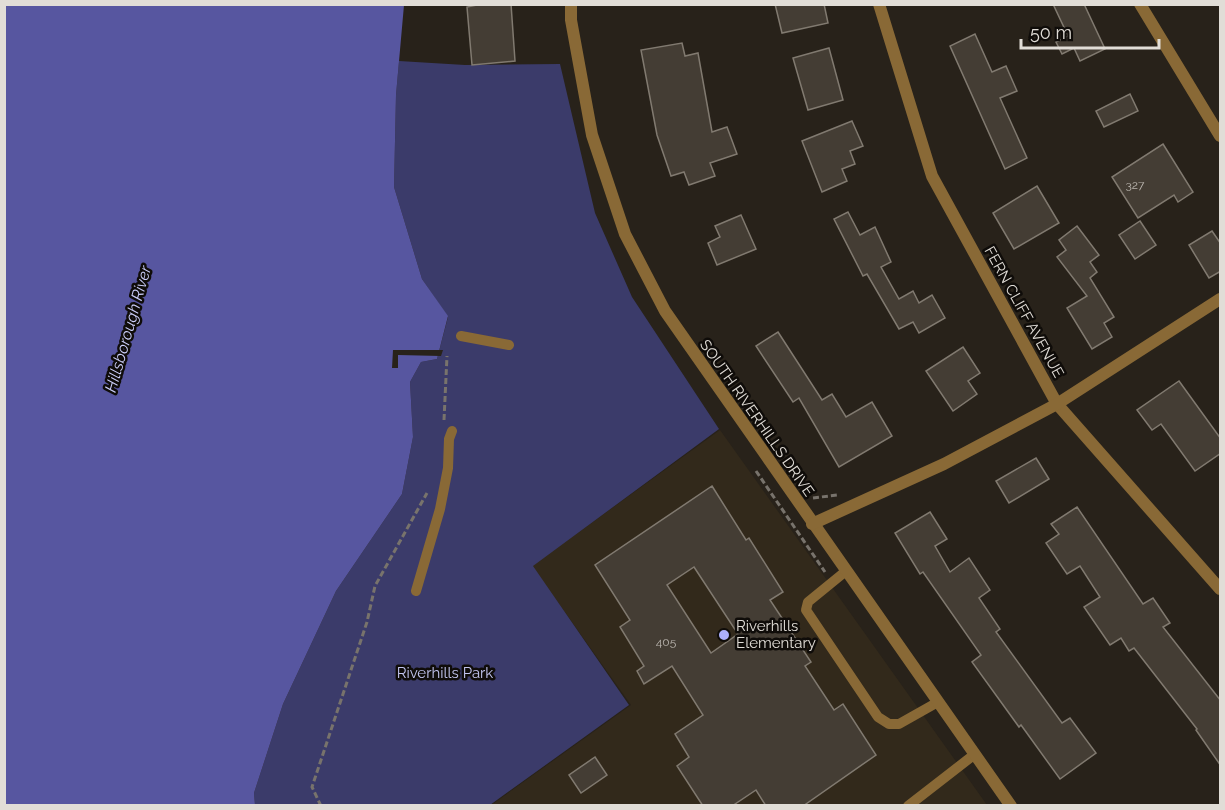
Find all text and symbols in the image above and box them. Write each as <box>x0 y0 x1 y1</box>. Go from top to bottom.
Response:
scale bar <box>1021 12 1159 50</box>
text: 50 m <box>1030 22 1072 43</box>
house number: 327 <box>1125 178 1145 192</box>
street label: FERN CLIFF AVENUE <box>980 243 1068 381</box>
water label: Hillsborough River <box>101 263 155 394</box>
street label: SOUTH RIVERHILLS DRIVE <box>696 336 818 500</box>
place label: Riverhills Elementary <box>736 617 816 652</box>
marker: Riverhills Elementary <box>717 628 731 642</box>
house number: 405 <box>656 635 677 649</box>
park label: Riverhills Park <box>397 664 493 682</box>

